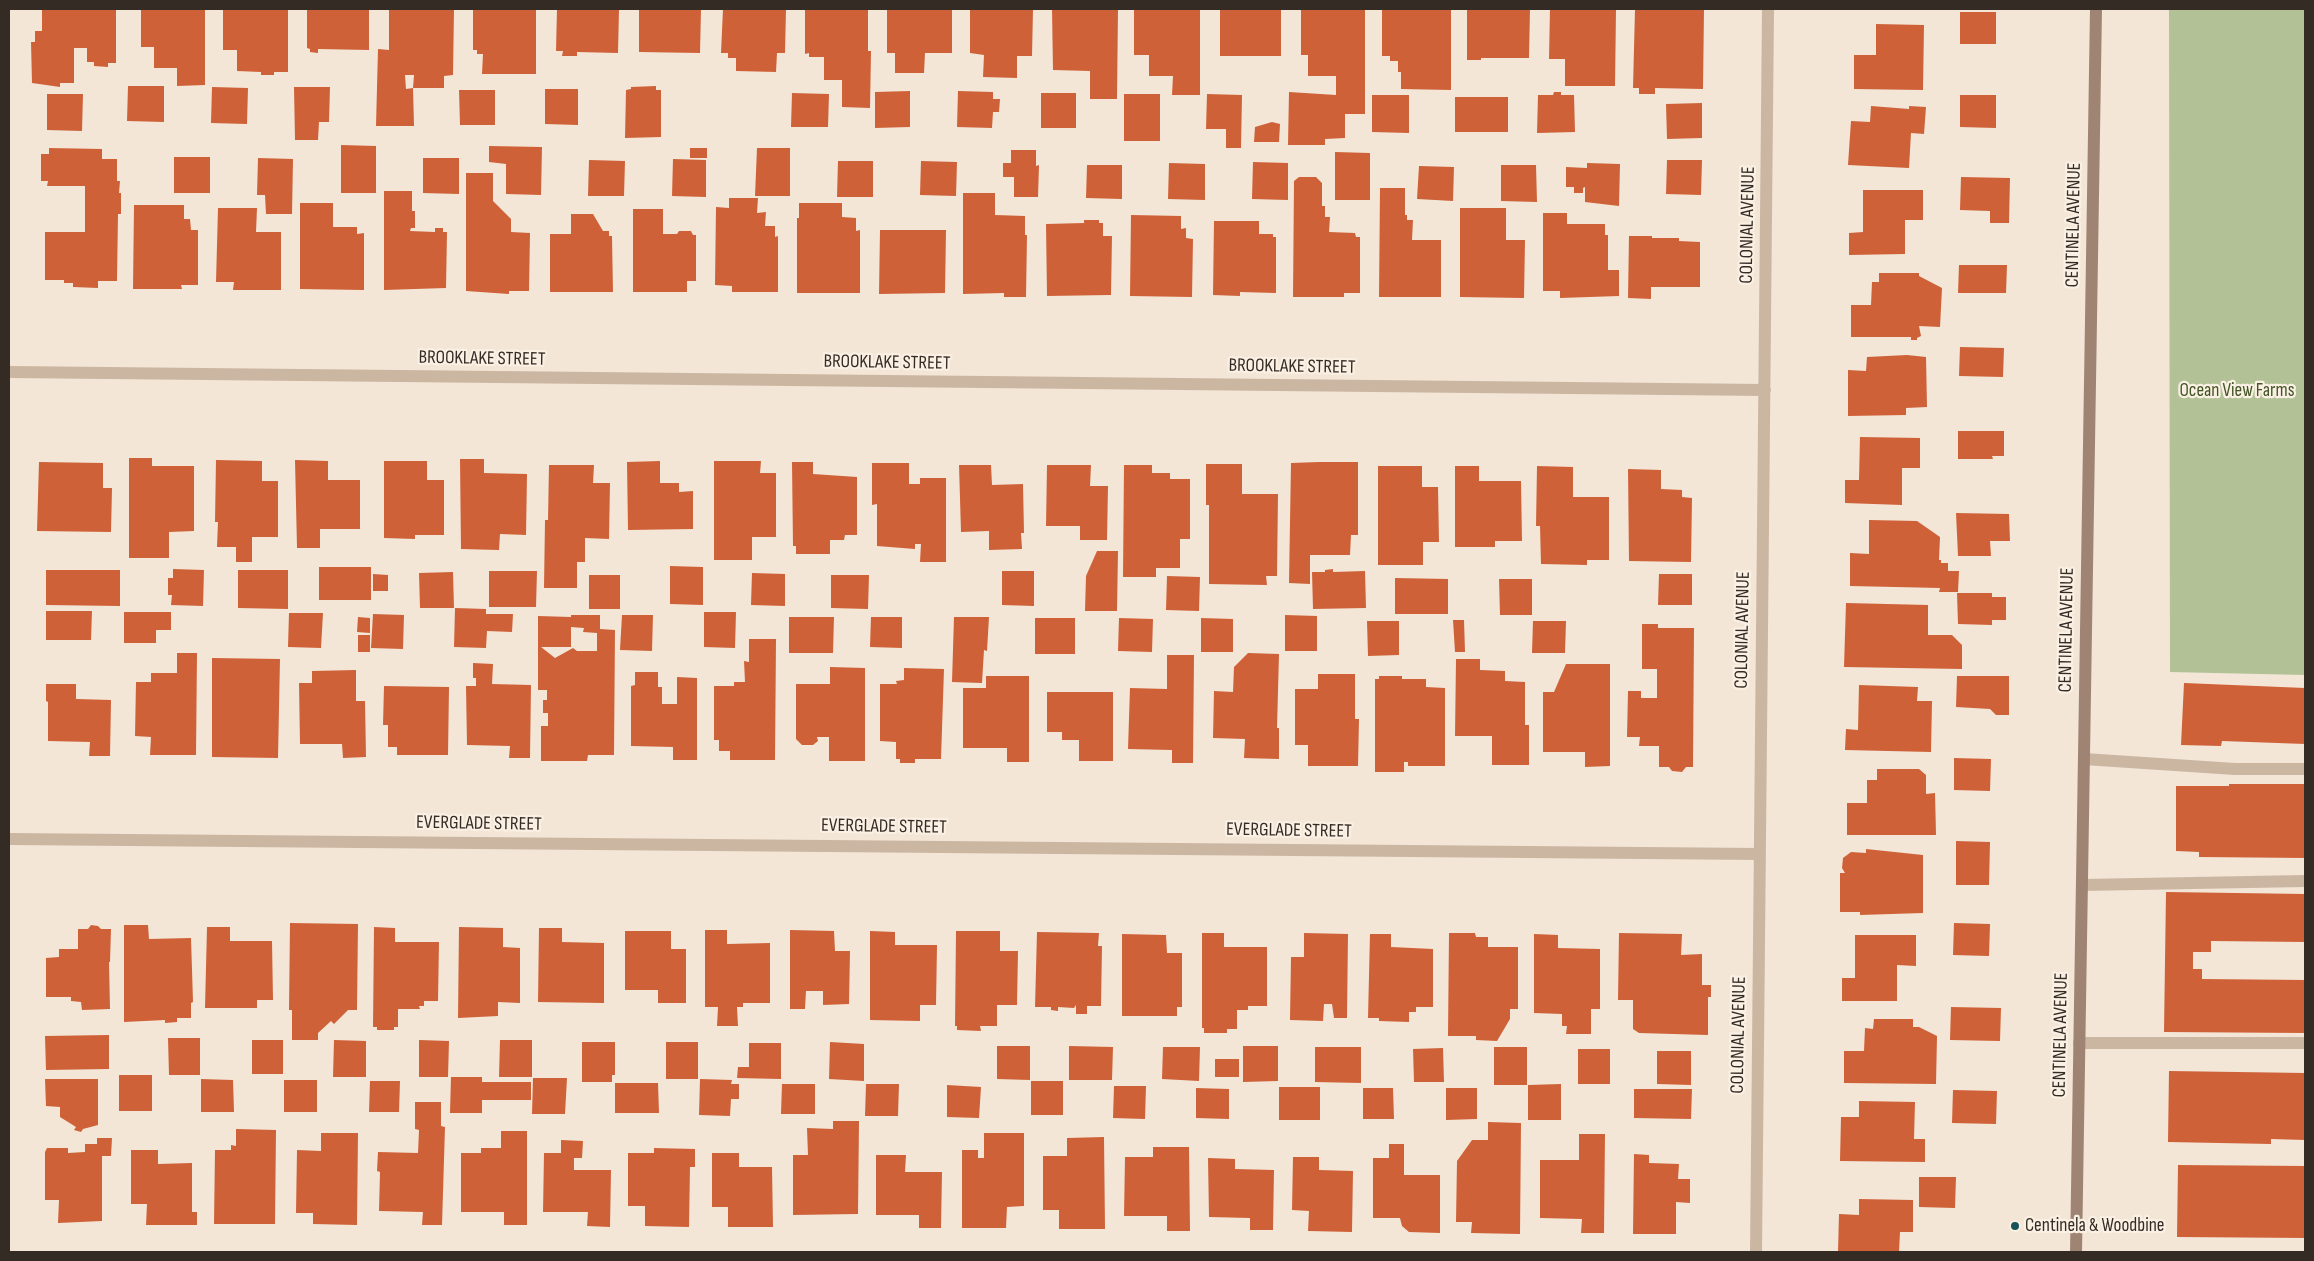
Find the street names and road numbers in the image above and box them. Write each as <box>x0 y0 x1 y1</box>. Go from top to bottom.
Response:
street label: CENTINELA AVENUE <box>2062 162 2086 288</box>
street label: COLONIAL AVENUE <box>1736 166 1760 284</box>
street label: BROOKLAKE STREET <box>418 346 546 372</box>
street label: BROOKLAKE STREET <box>823 350 951 376</box>
street label: BROOKLAKE STREET <box>1228 354 1356 380</box>
street label: CENTINELA AVENUE <box>2055 567 2079 693</box>
street label: COLONIAL AVENUE <box>1731 571 1755 689</box>
street label: EVERGLADE STREET <box>416 812 542 836</box>
street label: EVERGLADE STREET <box>821 815 947 839</box>
street label: EVERGLADE STREET <box>1226 819 1352 843</box>
street label: CENTINELA AVENUE <box>2049 972 2073 1098</box>
street label: COLONIAL AVENUE <box>1727 976 1751 1094</box>

